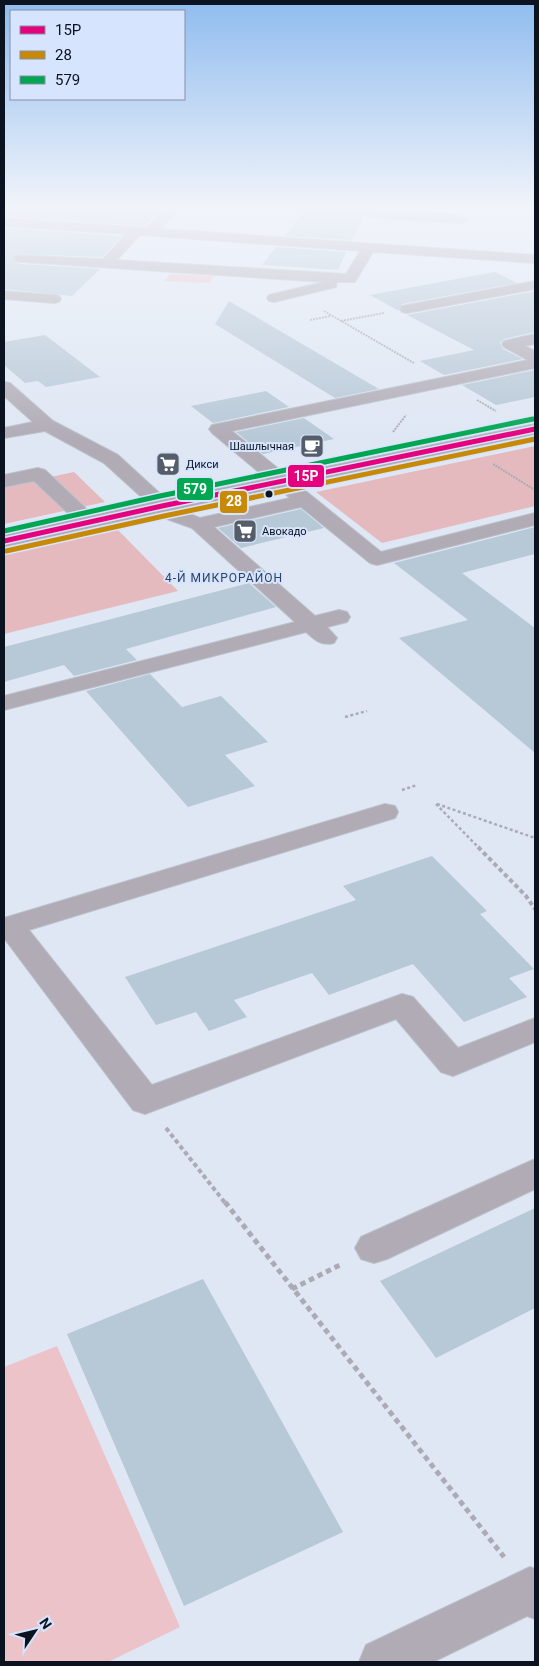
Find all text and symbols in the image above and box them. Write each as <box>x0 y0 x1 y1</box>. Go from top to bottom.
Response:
legend <box>10 10 185 100</box>
text: 15Р <box>55 21 81 39</box>
text: 28 <box>55 46 72 64</box>
text: 579 <box>55 71 80 89</box>
cafe icon: Шашлычная <box>299 433 325 459</box>
place label: Шашлычная <box>230 440 294 453</box>
supermarket icon: Дикси <box>155 451 181 477</box>
place label: Дикси <box>186 458 219 471</box>
line badge: 15Р <box>287 464 325 488</box>
text: 15Р <box>293 468 319 484</box>
line badge: 579 <box>176 477 214 501</box>
text: 579 <box>183 481 207 497</box>
unlabelled marker <box>264 489 274 499</box>
line badge: 28 <box>219 490 248 514</box>
text: 28 <box>226 493 242 509</box>
supermarket icon: Авокадо <box>232 518 258 544</box>
place label: Авокадо <box>262 525 307 538</box>
district label: 4-Й МИКРОРАЙОН <box>165 570 283 585</box>
north arrow <box>10 1606 60 1656</box>
text: N <box>36 1615 55 1632</box>

